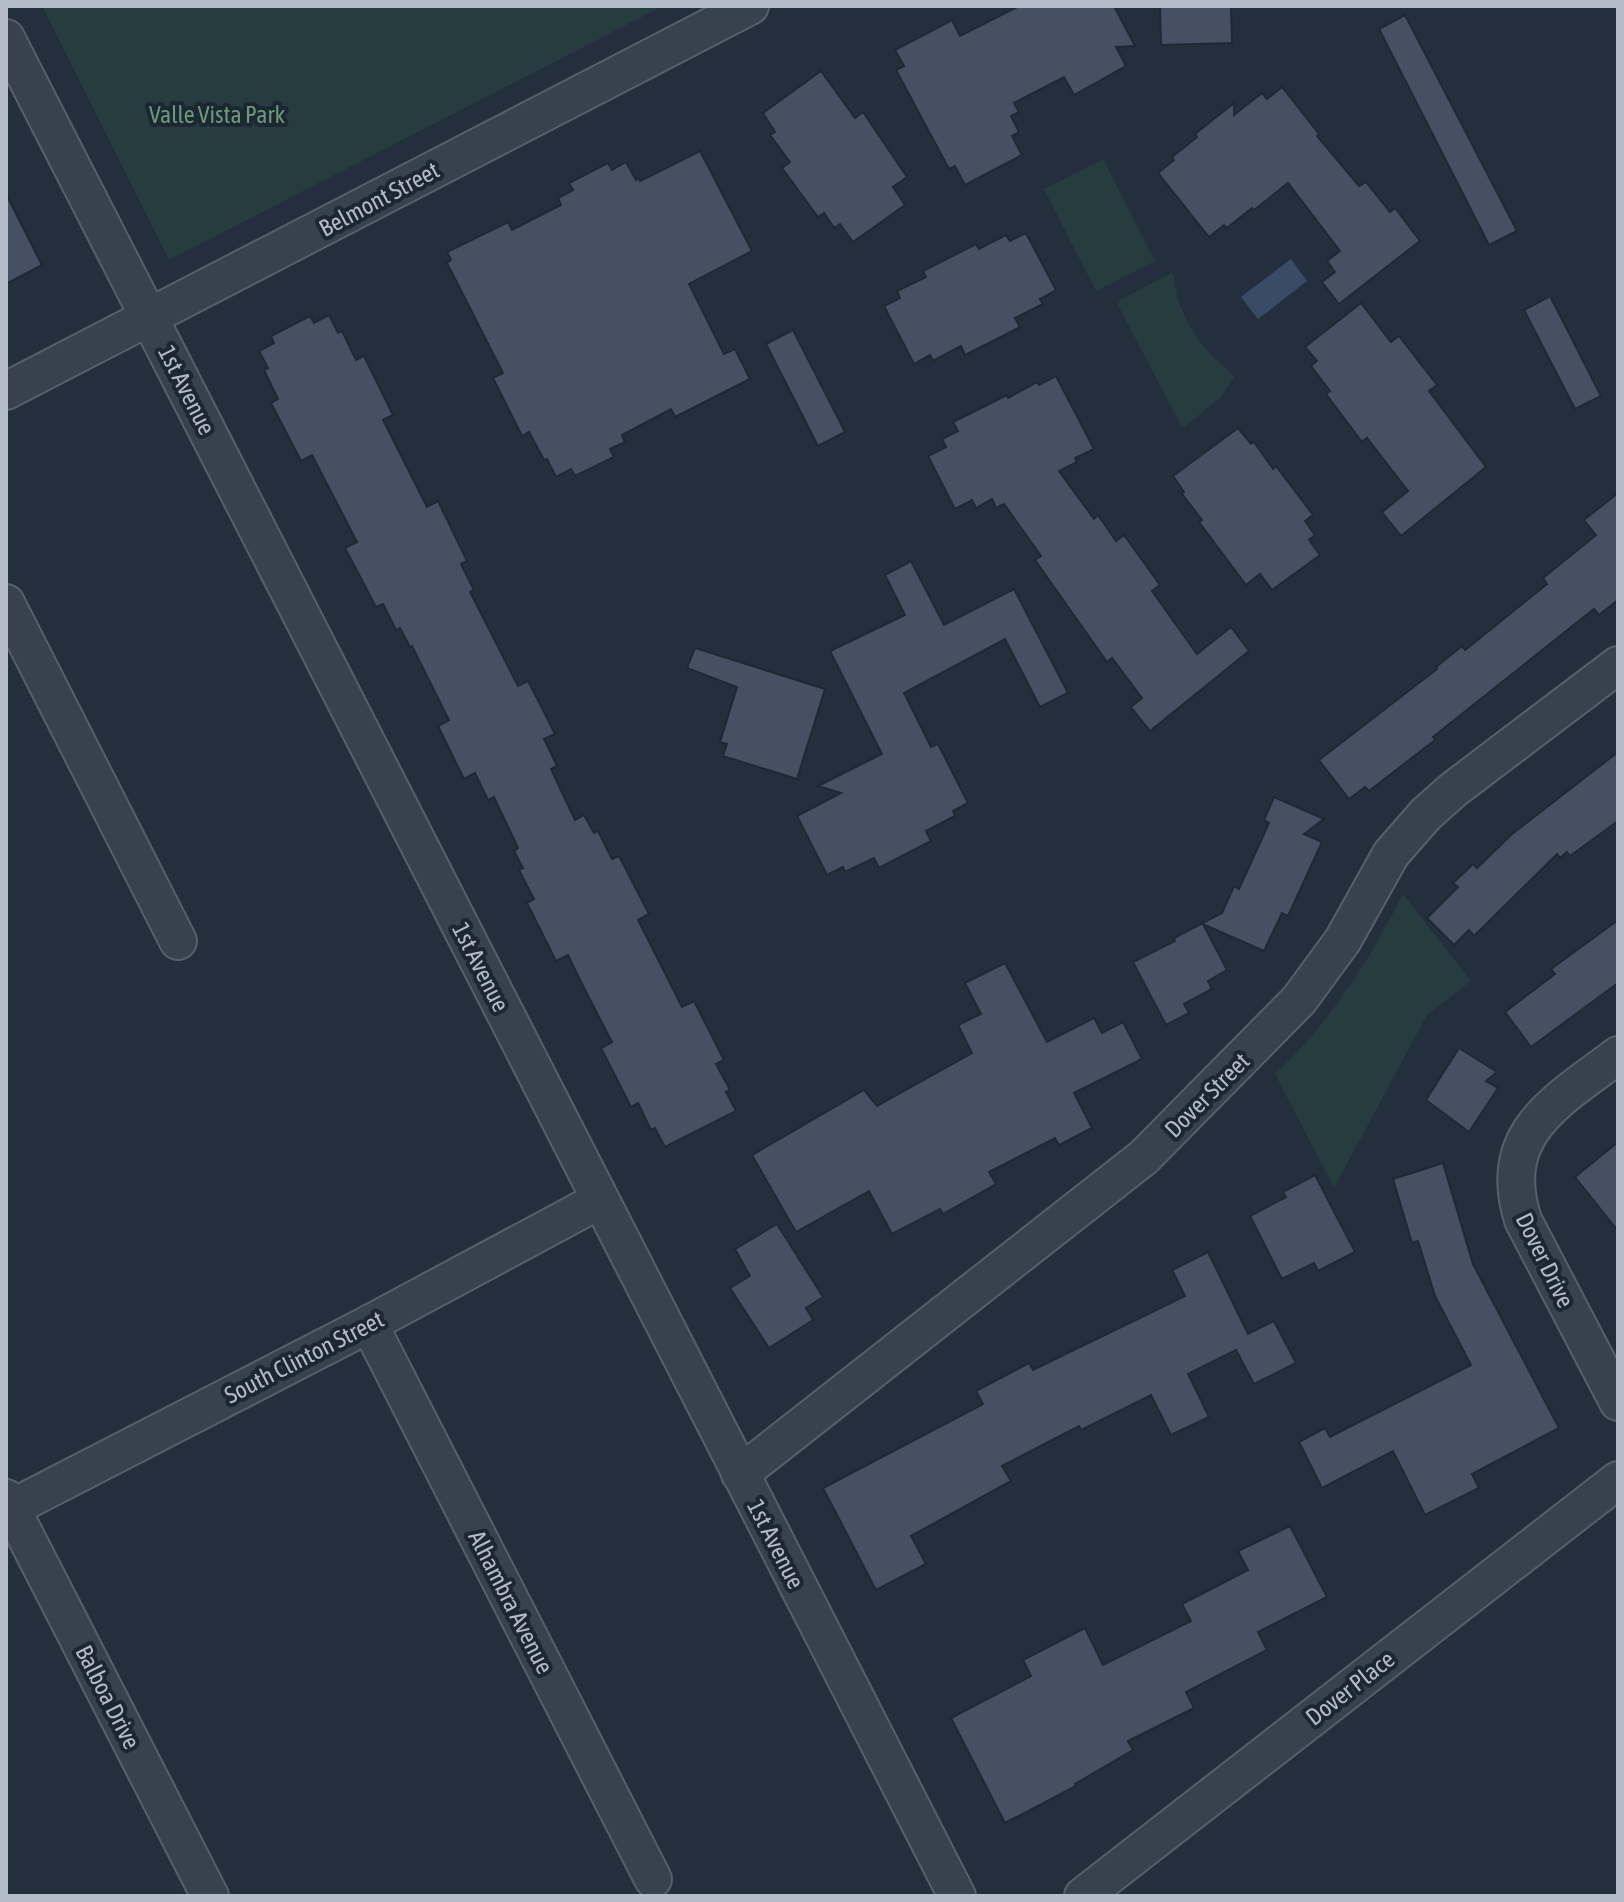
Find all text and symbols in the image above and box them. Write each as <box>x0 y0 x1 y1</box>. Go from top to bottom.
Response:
park label: Valle Vista Park <box>149 101 285 128</box>
street label: Belmont Street <box>315 156 444 242</box>
street label: 1st Avenue <box>153 341 221 439</box>
street label: 1st Avenue <box>447 918 515 1016</box>
street label: Dover Street <box>1159 1047 1255 1143</box>
street label: Dover Drive <box>1511 1208 1579 1312</box>
street label: South Clinton Street <box>220 1305 388 1409</box>
street label: 1st Avenue <box>742 1495 810 1593</box>
street label: Alhambra Avenue <box>463 1526 559 1678</box>
street label: Balboa Drive <box>70 1641 146 1753</box>
street label: Dover Place <box>1301 1645 1399 1731</box>

